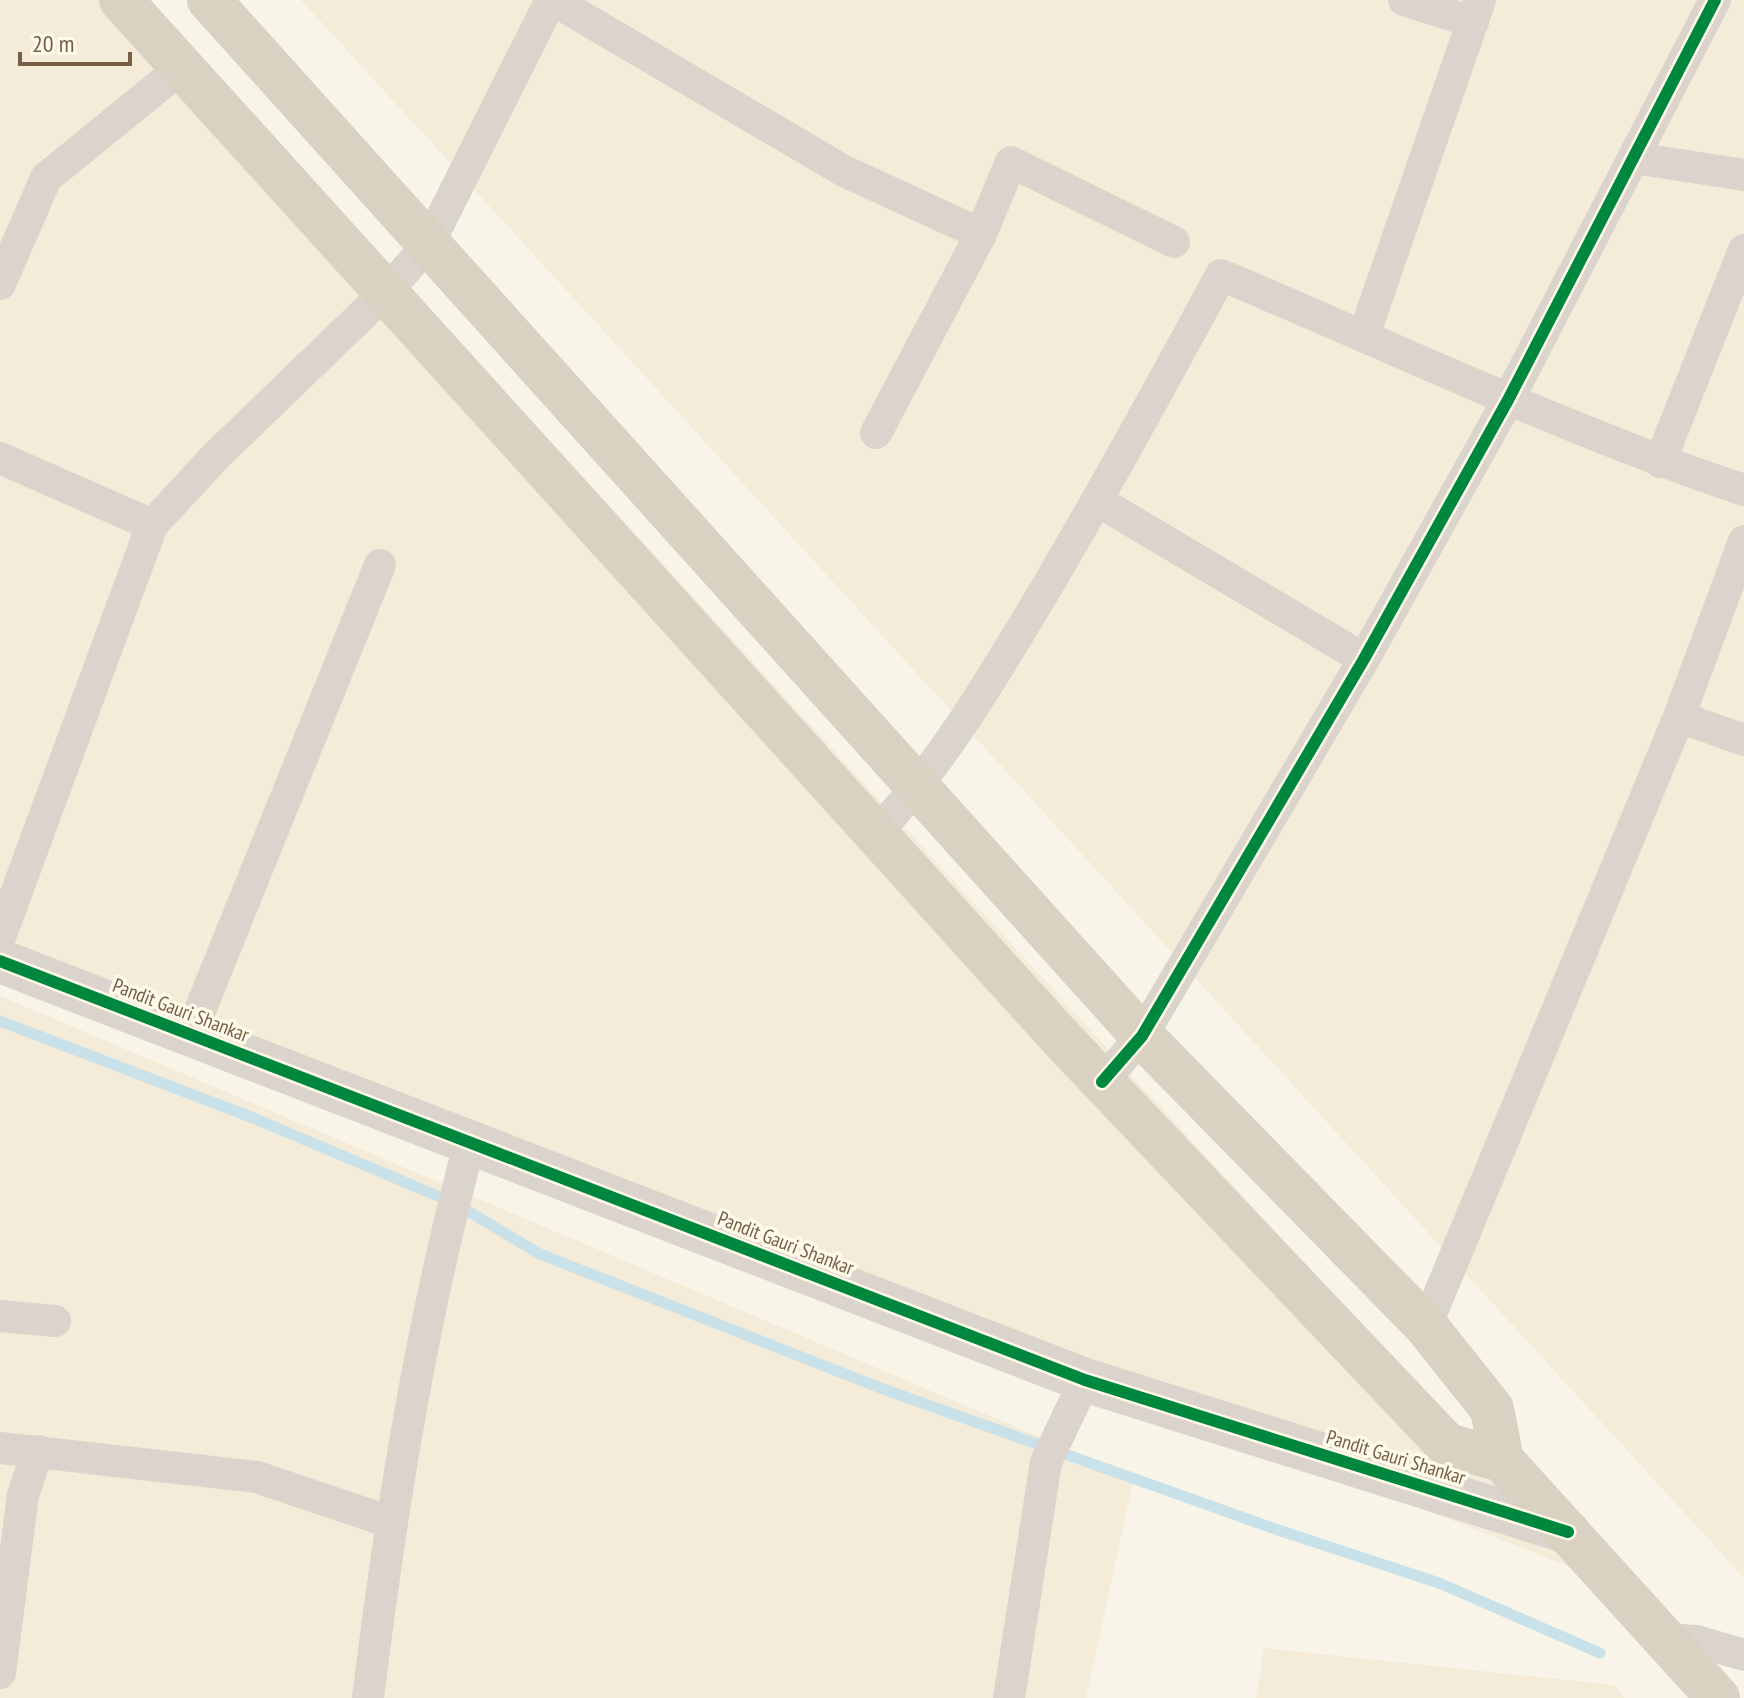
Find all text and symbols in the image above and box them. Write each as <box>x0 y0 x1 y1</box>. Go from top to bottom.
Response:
scale bar <box>20 16 130 66</box>
text: 20 m <box>32 28 74 59</box>
street label: Pandit Gauri Shankar <box>109 972 253 1048</box>
street label: Pandit Gauri Shankar <box>714 1205 858 1281</box>
street label: Pandit Gauri Shankar <box>1323 1424 1469 1491</box>

